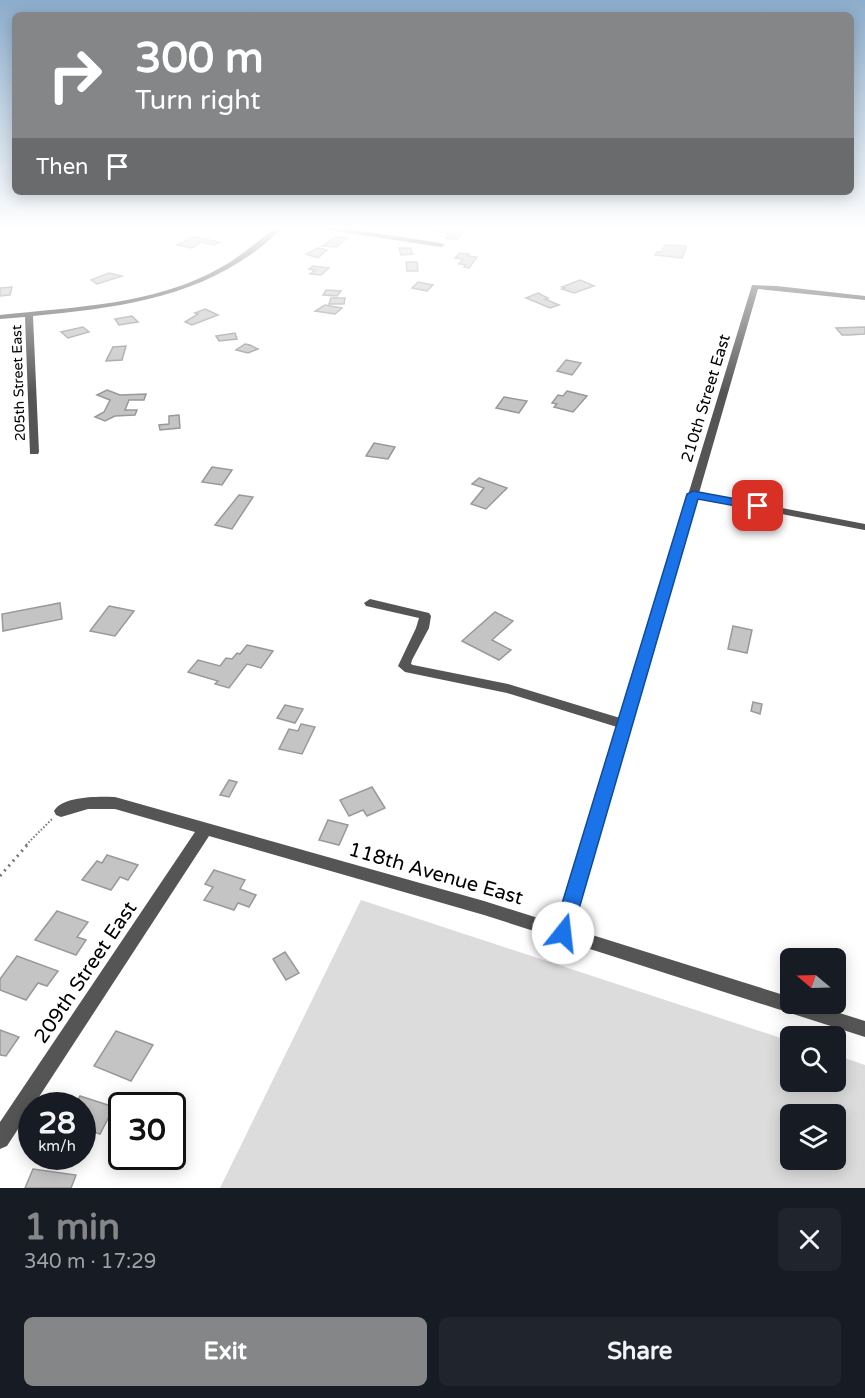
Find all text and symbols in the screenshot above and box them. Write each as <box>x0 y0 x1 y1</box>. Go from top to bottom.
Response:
text: 300 m <box>135 33 264 84</box>
icon: right <box>36 36 114 114</box>
text: Turn right <box>135 84 261 117</box>
icon: arrive <box>101 150 134 183</box>
text: Then <box>36 154 89 180</box>
street label: 205th Street East <box>8 324 29 441</box>
street label: 210th Street East <box>677 332 735 465</box>
pin <box>732 480 783 531</box>
icon: arrive <box>741 489 774 522</box>
street label: 118th Avenue East <box>346 838 526 910</box>
street label: 209th Street East <box>29 897 142 1048</box>
position arrow <box>531 901 595 965</box>
north arrow <box>780 948 846 1014</box>
map controls <box>780 948 846 1170</box>
button: search <box>780 1026 846 1092</box>
speed limit sign: 30 <box>108 1092 186 1170</box>
button: layers <box>780 1104 846 1170</box>
text: 28 <box>38 1105 76 1142</box>
text: km/h <box>38 1137 76 1155</box>
text: 1 min <box>24 1206 120 1249</box>
button: close <box>778 1208 841 1271</box>
text: 340 m · 17:29 <box>24 1250 156 1274</box>
button: Exit <box>24 1317 427 1386</box>
button: Share <box>439 1317 841 1386</box>

